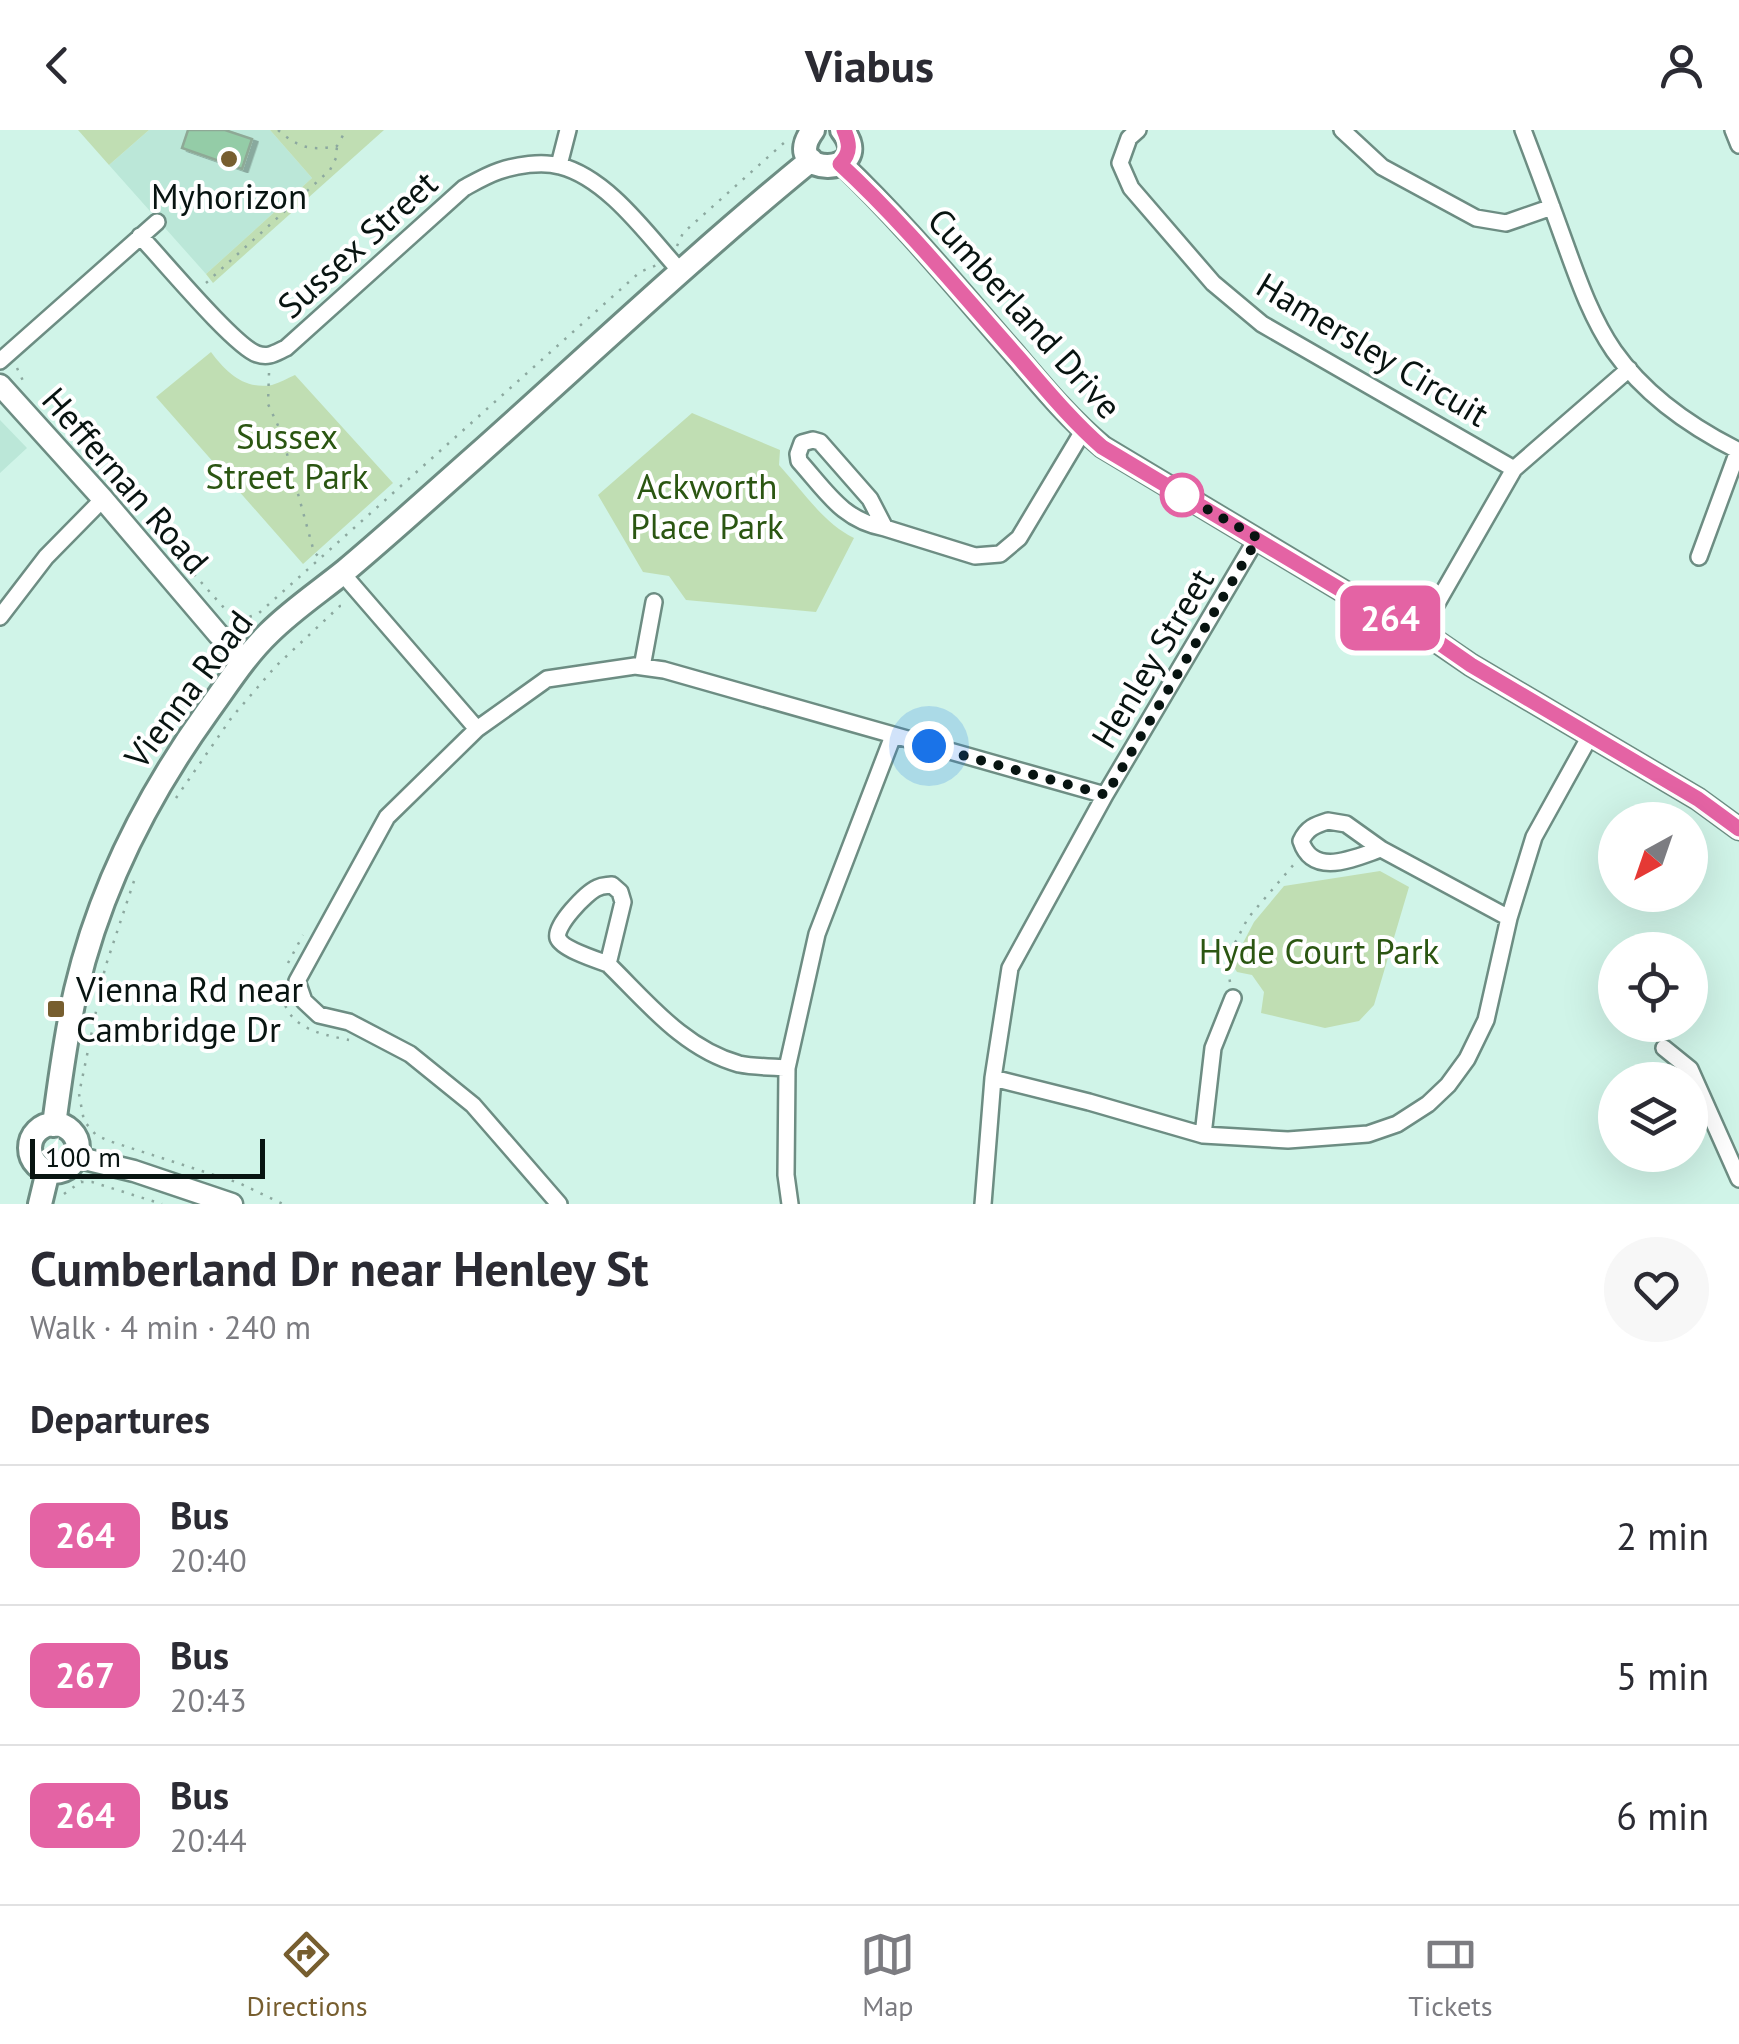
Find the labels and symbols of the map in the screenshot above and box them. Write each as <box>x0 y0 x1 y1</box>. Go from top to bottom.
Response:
marker: Myhorizon <box>218 148 240 170</box>
street label: Sussex Street <box>267 160 447 328</box>
place label: Myhorizon <box>151 173 307 219</box>
street label: Cumberland Drive <box>918 198 1132 428</box>
street label: Hamersley Circuit <box>1249 262 1497 436</box>
street label: Heffernan Road <box>33 377 219 583</box>
park label: Sussex Street Park <box>205 413 369 499</box>
park label: Ackworth Place Park <box>630 463 784 549</box>
unlabelled marker <box>1161 474 1203 516</box>
street label: Henley Street <box>1080 560 1224 756</box>
line badge: 264 <box>1332 586 1448 650</box>
street label: Vienna Road <box>113 601 262 778</box>
your location <box>904 721 954 771</box>
north arrow <box>1598 802 1708 912</box>
park label: Hyde Court Park <box>1199 928 1440 974</box>
place label: Vienna Rd near Cambridge Dr <box>75 966 303 1052</box>
marker: Vienna Rd near Cambridge Dr <box>45 998 67 1020</box>
scale bar <box>30 1134 265 1178</box>

